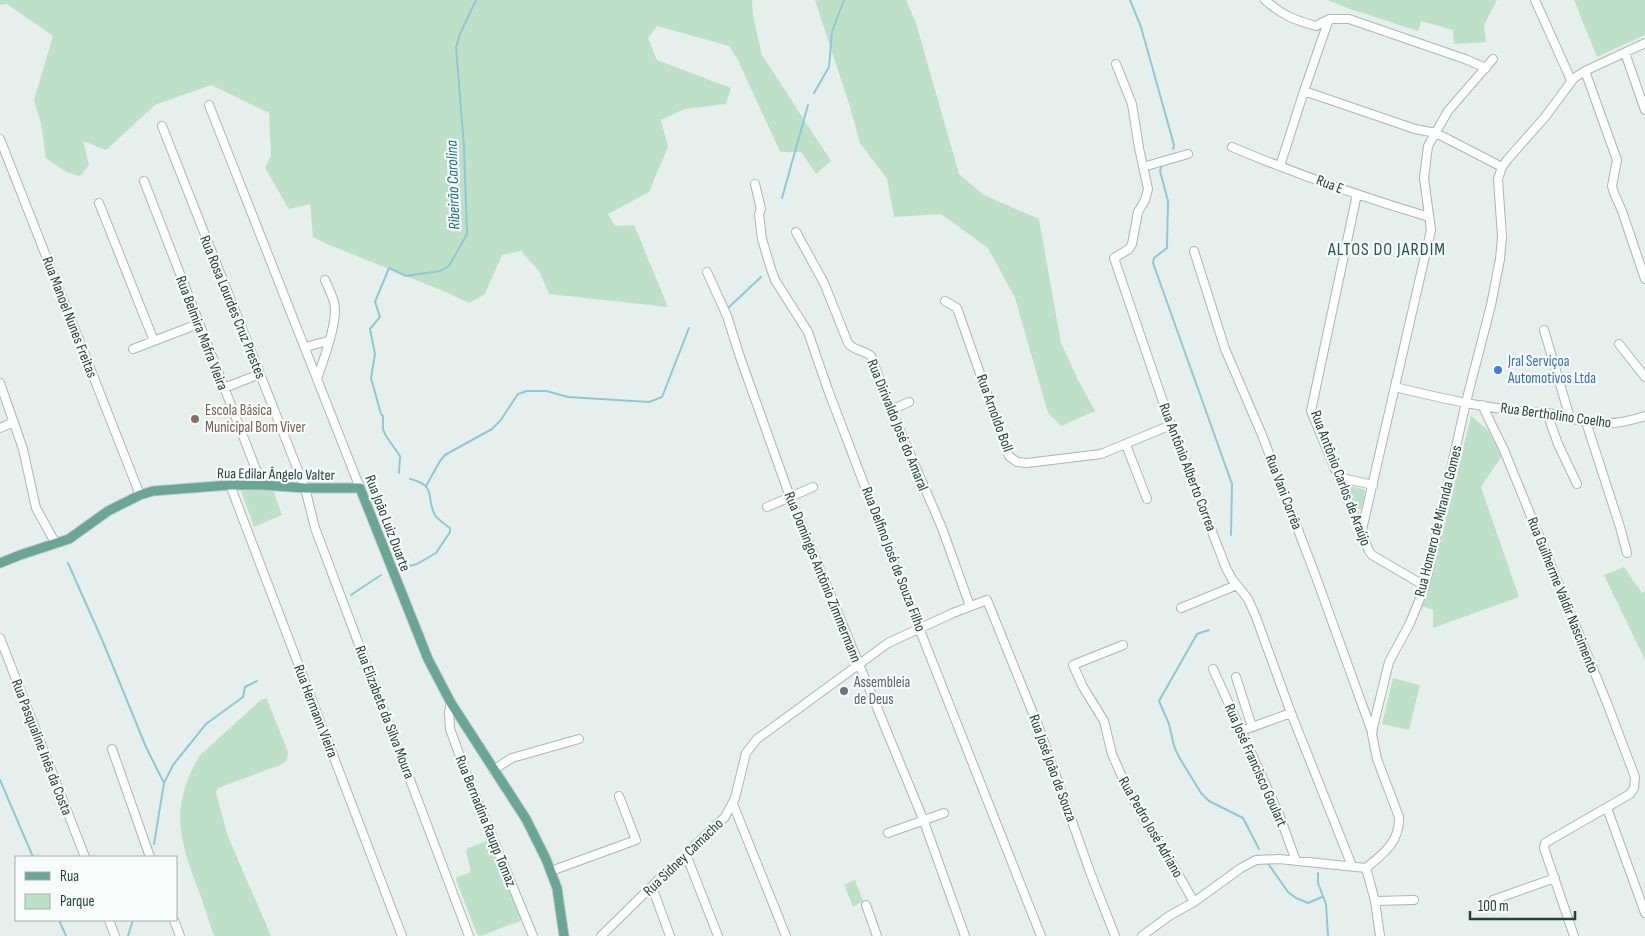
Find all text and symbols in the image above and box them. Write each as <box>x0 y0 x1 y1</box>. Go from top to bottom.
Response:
water label: Ribeirão Carolina <box>442 139 465 230</box>
street label: Rua E <box>1314 171 1346 198</box>
street label: Rua Rosa Lourdes Cruz Prestes <box>195 233 270 382</box>
district label: ALTOS DO JARDIM <box>1327 239 1446 260</box>
street label: Rua Manoel Nunes Freitas <box>38 254 101 380</box>
street label: Rua Belmira Mafra Vieira <box>171 273 232 393</box>
place label: Jral Serviçoa Automotivos Ltda <box>1507 352 1596 388</box>
street label: Rua Dirivaldo José do Amaral <box>862 357 933 494</box>
marker: Jral Serviçoa Automotivos Ltda <box>1492 364 1504 376</box>
street label: Rua Arnoldo Boll <box>972 372 1017 455</box>
street label: Rua Bertholino Coelho <box>1499 398 1612 433</box>
street label: Rua Antônio Alberto Correa <box>1154 400 1221 534</box>
place label: Escola Básica Municipal Bom Viver <box>205 401 306 437</box>
street label: Rua Antônio Carlos de Araújo <box>1306 408 1375 549</box>
marker: Escola Básica Municipal Bom Viver <box>189 413 201 425</box>
street label: Rua Homero de Miranda Gomes <box>1410 443 1466 599</box>
street label: Rua Vani Corrêa <box>1261 452 1307 532</box>
street label: Rua Edilar Ângelo Valter <box>217 464 336 485</box>
street label: Rua João Luiz Duarte <box>360 472 415 574</box>
street label: Rua Delfino José de Souza Filho <box>857 484 930 634</box>
street label: Rua Domingos Antônio Zimmermann <box>780 489 865 665</box>
street label: Rua Guilherme Valdir Nascimento <box>1523 514 1603 676</box>
street label: Rua Elizabete da Silva Moura <box>350 643 419 782</box>
street label: Rua Hermann Vieira <box>289 662 342 761</box>
place label: Assembleia de Deus <box>853 673 911 709</box>
street label: Rua Pasqualine Inês da Costa <box>7 676 76 818</box>
marker: Assembleia de Deus <box>838 685 850 697</box>
street label: Rua José Francisco Goulart <box>1220 701 1291 830</box>
street label: Rua José João de Souza <box>1024 712 1081 825</box>
street label: Rua Bernadina Raupp Tomaz <box>451 753 521 890</box>
street label: Rua Pedro José Adriano <box>1114 773 1187 881</box>
street label: Rua Sidney Camacho <box>639 814 727 900</box>
legend <box>15 856 178 921</box>
text: Rua <box>60 867 79 886</box>
scale bar <box>1470 888 1575 920</box>
text: Parque <box>60 892 95 911</box>
text: 100 m <box>1478 897 1509 916</box>

